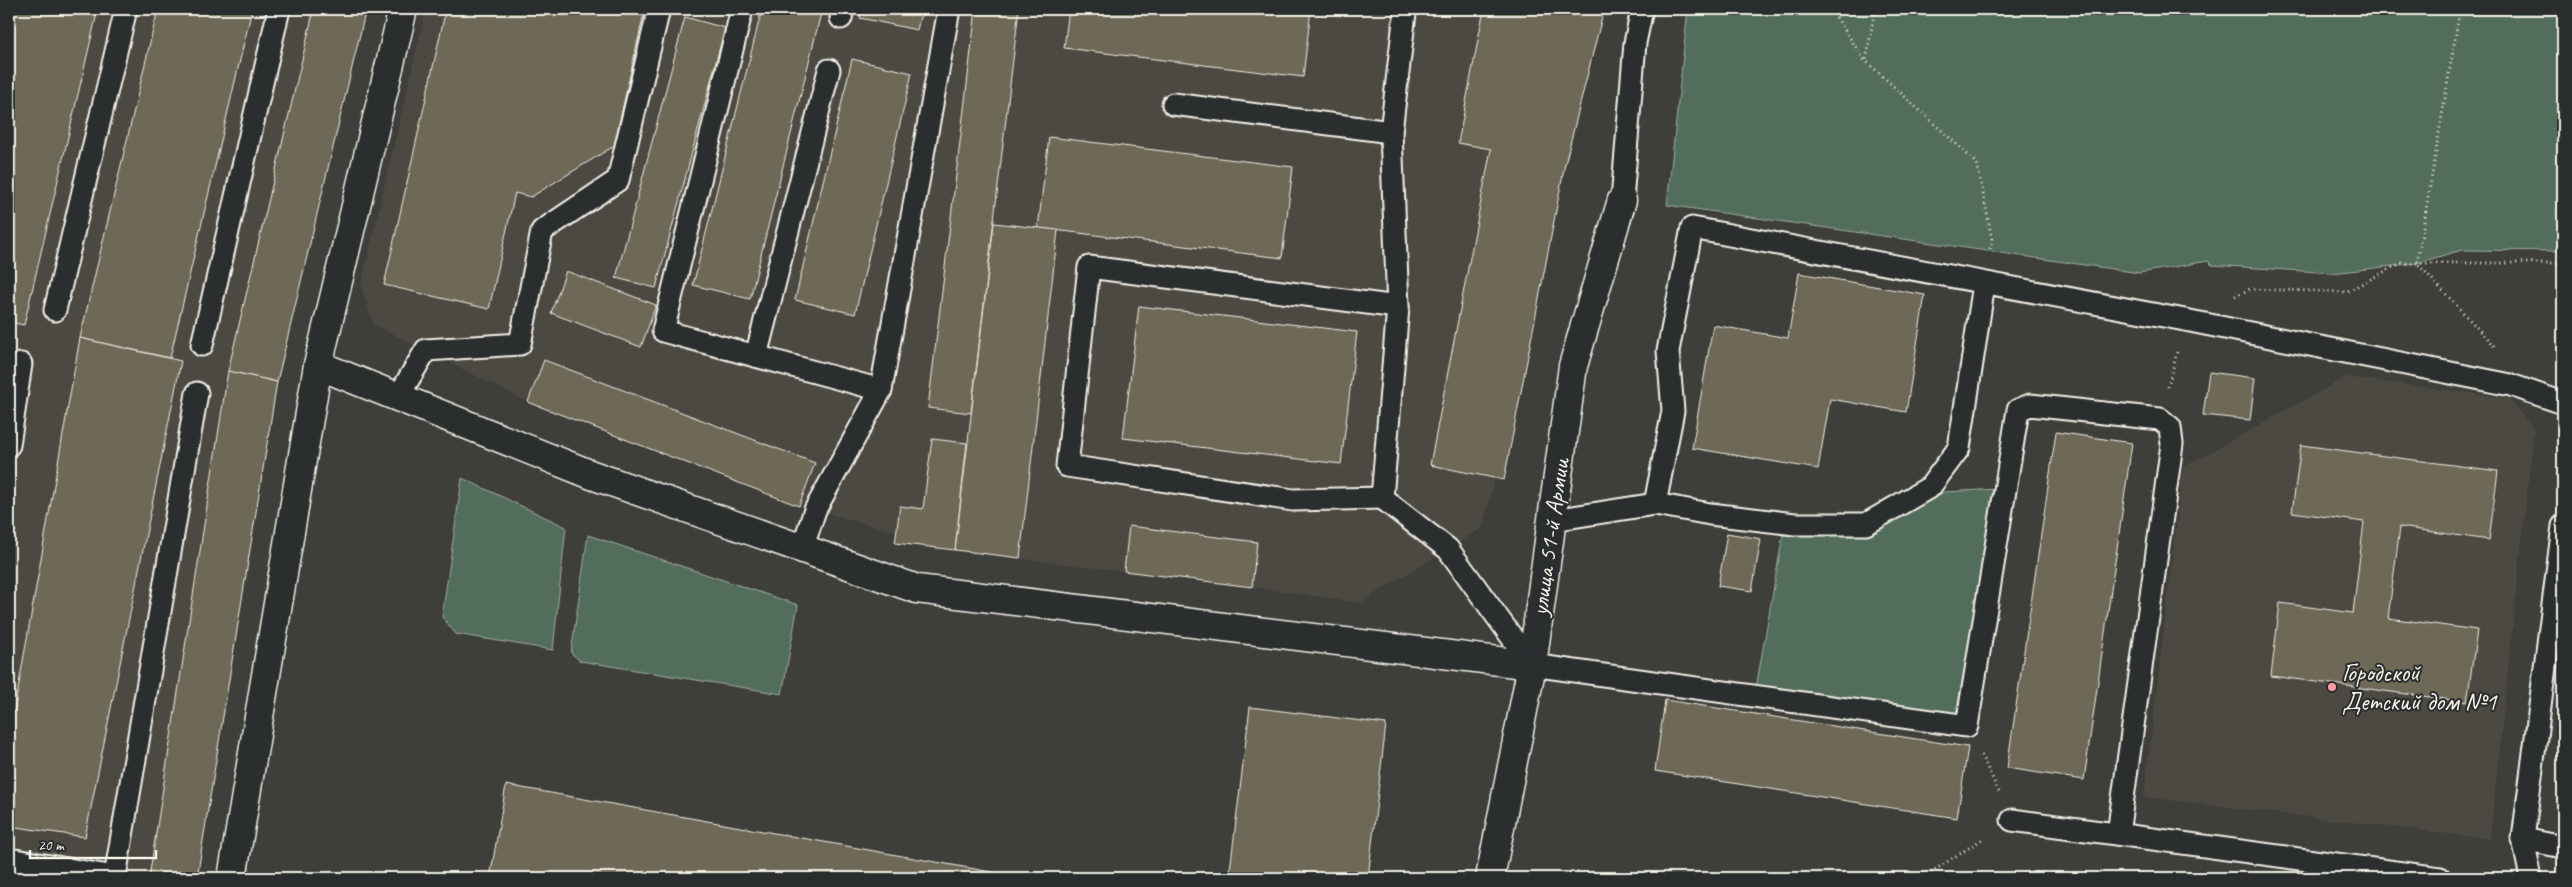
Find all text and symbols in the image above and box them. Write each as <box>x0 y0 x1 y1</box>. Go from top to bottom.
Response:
street label: улица 51-й Армии <box>1523 455 1577 619</box>
place label: Городской Детский дом №1 <box>2342 657 2498 718</box>
marker: Городской Детский дом №1 <box>2326 681 2338 693</box>
scale bar <box>30 827 156 859</box>
text: 20 m <box>38 836 65 855</box>

